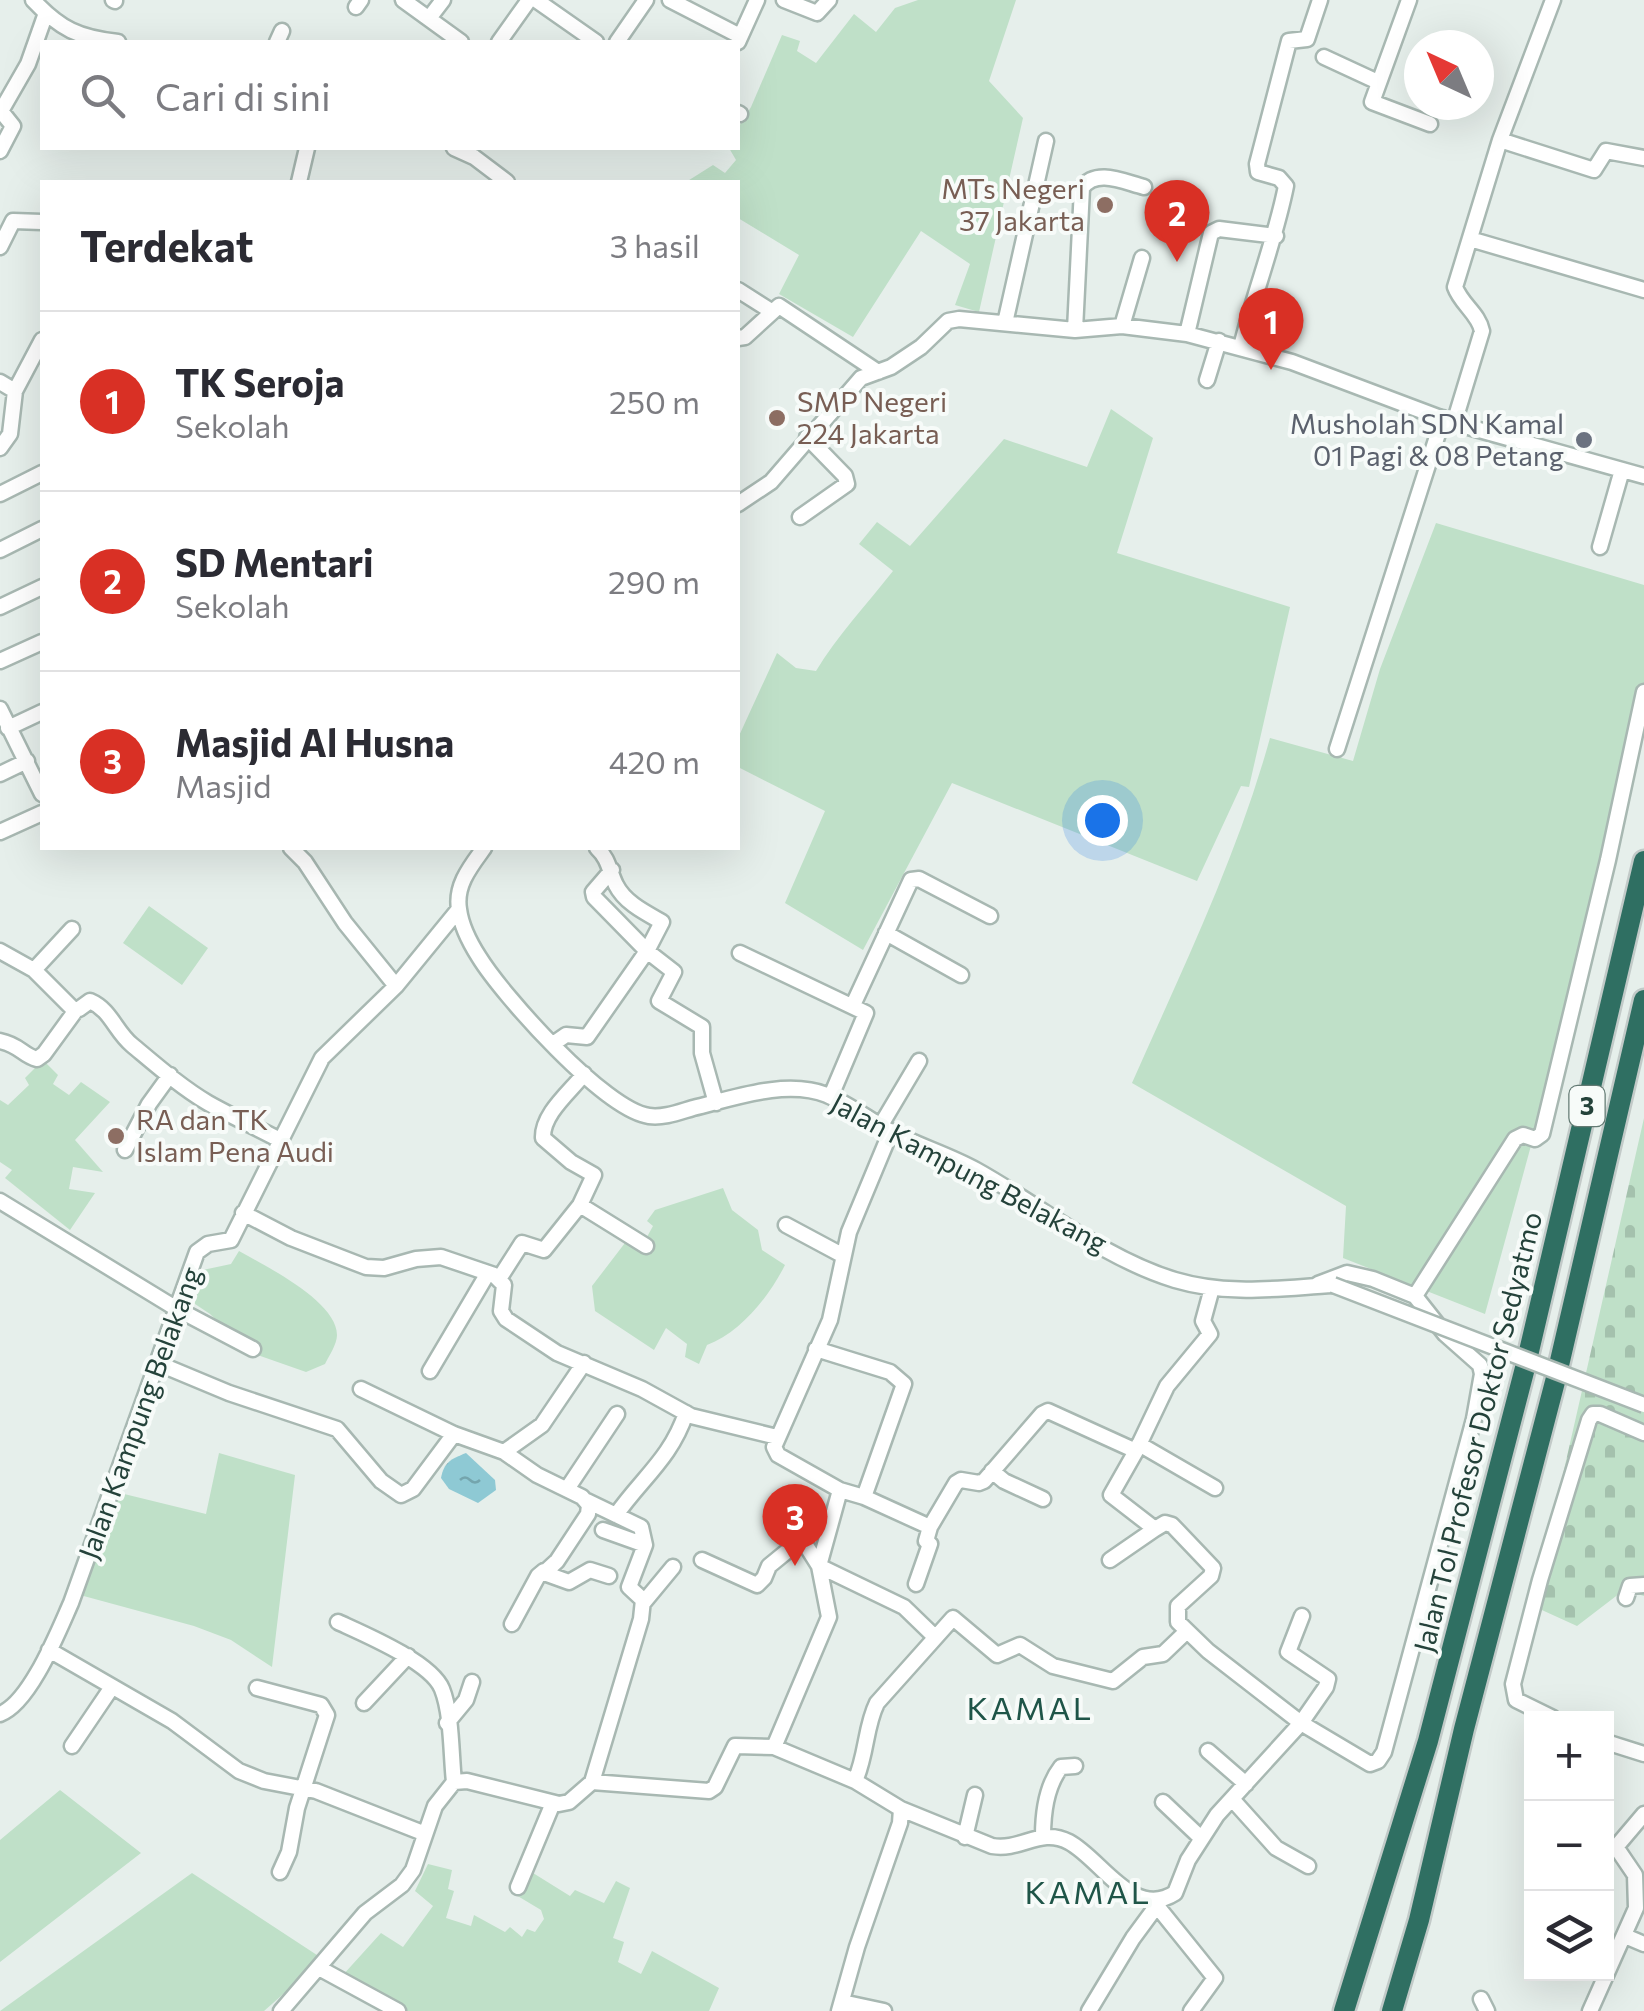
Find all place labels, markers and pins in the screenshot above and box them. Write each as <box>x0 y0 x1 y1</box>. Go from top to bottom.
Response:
place label: MTs Negeri 37 Jakarta <box>941 171 1085 237</box>
pin: 2 <box>1144 180 1210 262</box>
marker: MTs Negeri 37 Jakarta <box>1094 194 1116 216</box>
pin: 1 <box>1238 288 1304 370</box>
place label: SMP Negeri 224 Jakarta <box>797 384 947 450</box>
place label: Musholah SDN Kamal 01 Pagi & 08 Petang <box>1290 406 1564 472</box>
marker: SMP Negeri 224 Jakarta <box>766 407 788 429</box>
marker: Musholah SDN Kamal 01 Pagi & 08 Petang <box>1573 429 1595 451</box>
place label: RA dan TK Islam Pena Audi <box>136 1102 334 1168</box>
marker: RA dan TK Islam Pena Audi <box>105 1125 127 1147</box>
pin: 3 <box>762 1484 828 1566</box>

